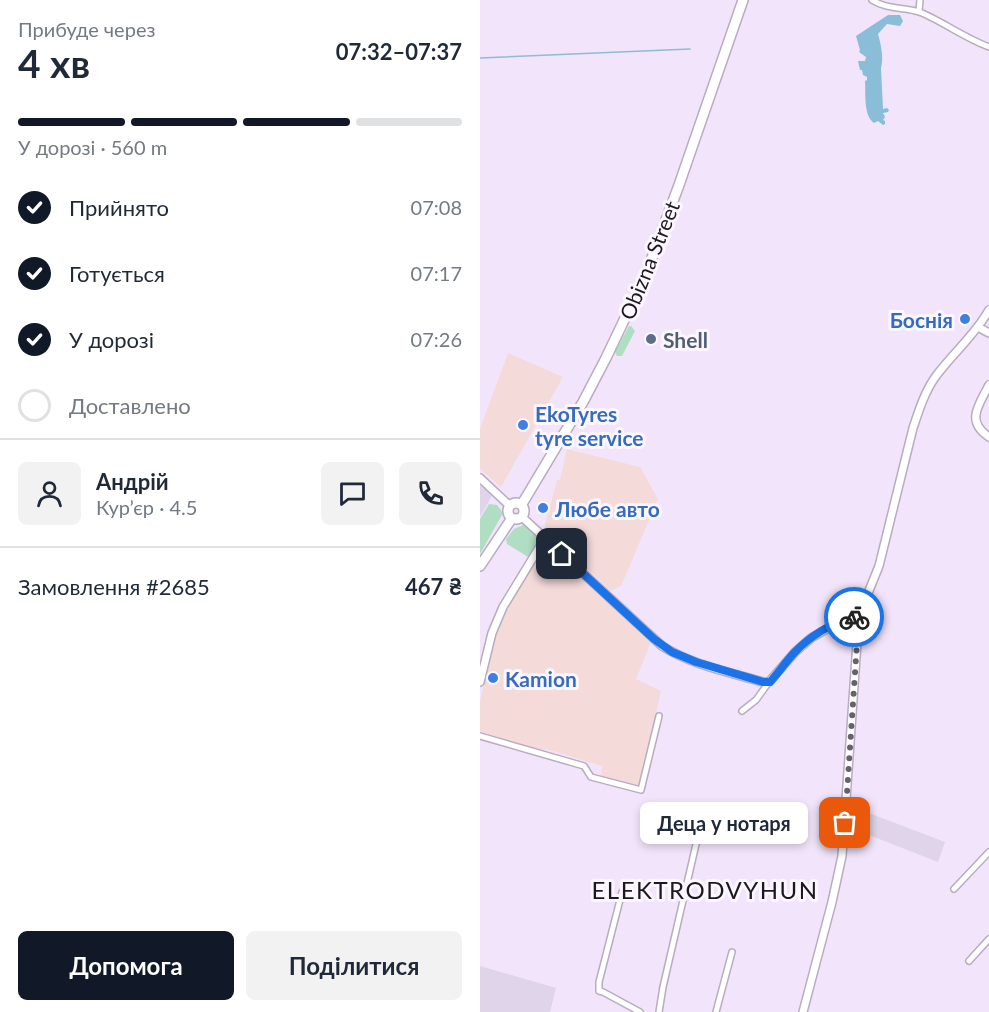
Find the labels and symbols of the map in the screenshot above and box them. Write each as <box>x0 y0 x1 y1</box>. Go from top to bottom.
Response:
street label: Obizna Street <box>614 197 684 323</box>
place label: Боснія <box>890 307 953 332</box>
marker: Боснія <box>958 312 972 326</box>
place label: Shell <box>663 327 708 352</box>
marker: Shell <box>644 332 658 346</box>
place label: EkoTyres tyre service <box>535 401 644 450</box>
marker: EkoTyres tyre service <box>516 418 530 432</box>
place label: Любе авто <box>554 496 660 521</box>
marker: Любе авто <box>536 501 550 515</box>
pin <box>536 528 587 579</box>
courier <box>824 587 884 647</box>
place label: Kamion <box>505 666 577 691</box>
marker: Kamion <box>486 671 500 685</box>
pin <box>819 797 870 848</box>
callout: Деца у нотаря <box>641 802 809 844</box>
district label: ELEKTRODVYHUN <box>592 875 818 904</box>

